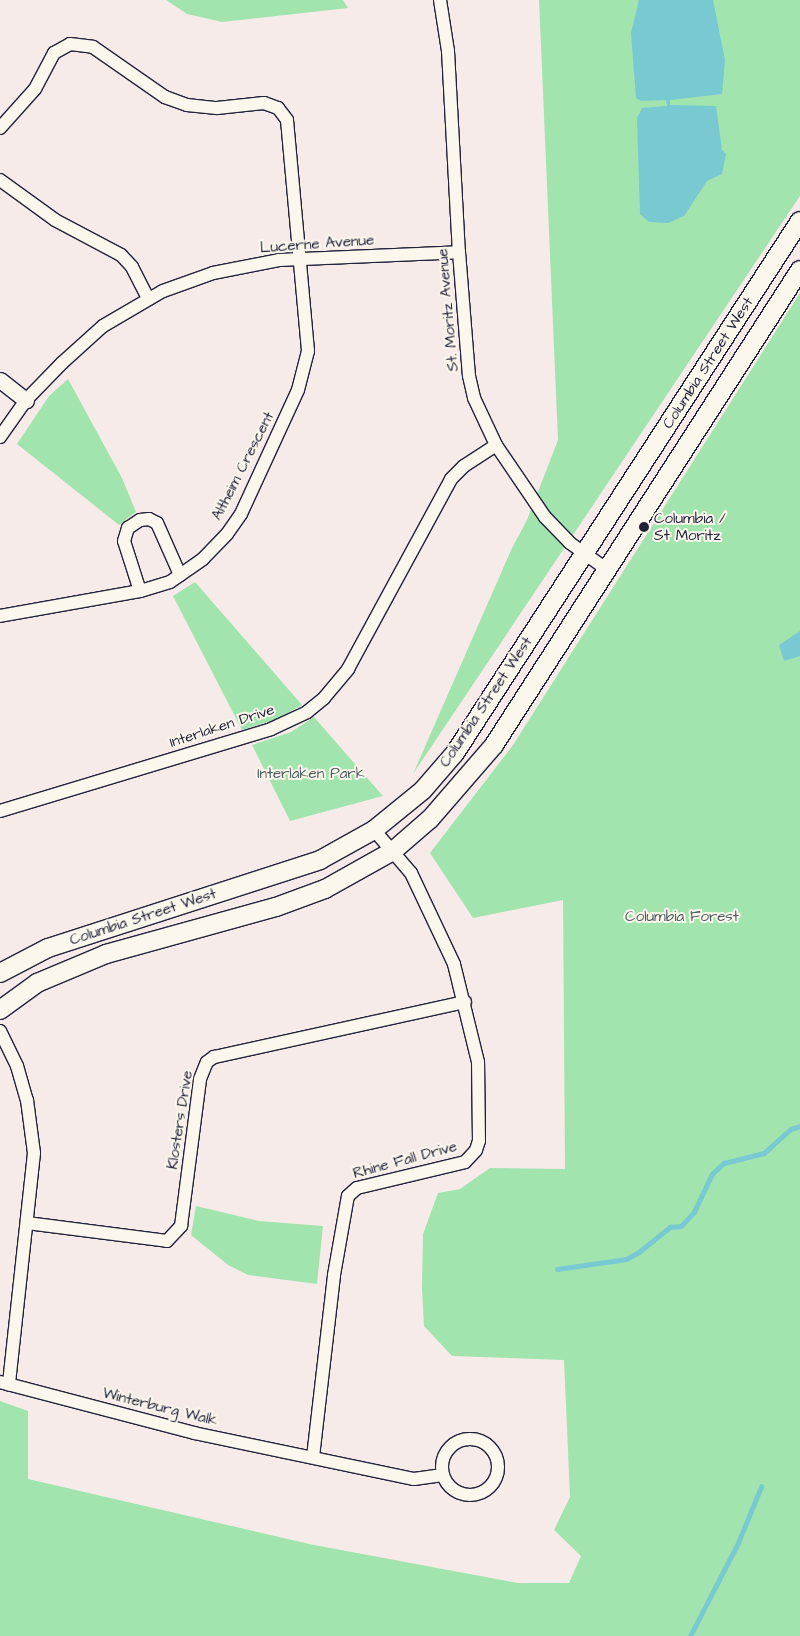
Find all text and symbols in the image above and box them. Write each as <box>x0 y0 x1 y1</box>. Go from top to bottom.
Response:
street label: Lucerne Avenue <box>259 231 375 257</box>
street label: St. Moritz Avenue <box>434 248 462 372</box>
street label: Columbia Street West <box>659 294 757 432</box>
street label: Altheim Crescent <box>208 409 278 523</box>
place label: Columbia / St Moritz <box>654 509 726 544</box>
marker: Columbia / St Moritz <box>638 521 650 533</box>
street label: Columbia Street West <box>436 633 536 771</box>
street label: Interlaken Drive <box>167 701 277 751</box>
park label: Interlaken Park <box>257 765 365 783</box>
street label: Columbia Street West <box>67 885 219 949</box>
park label: Columbia Forest <box>625 908 739 926</box>
street label: Klosters Drive <box>163 1069 197 1171</box>
street label: Rhine Fall Drive <box>351 1137 459 1183</box>
street label: Winterburg Walk <box>101 1384 219 1430</box>

